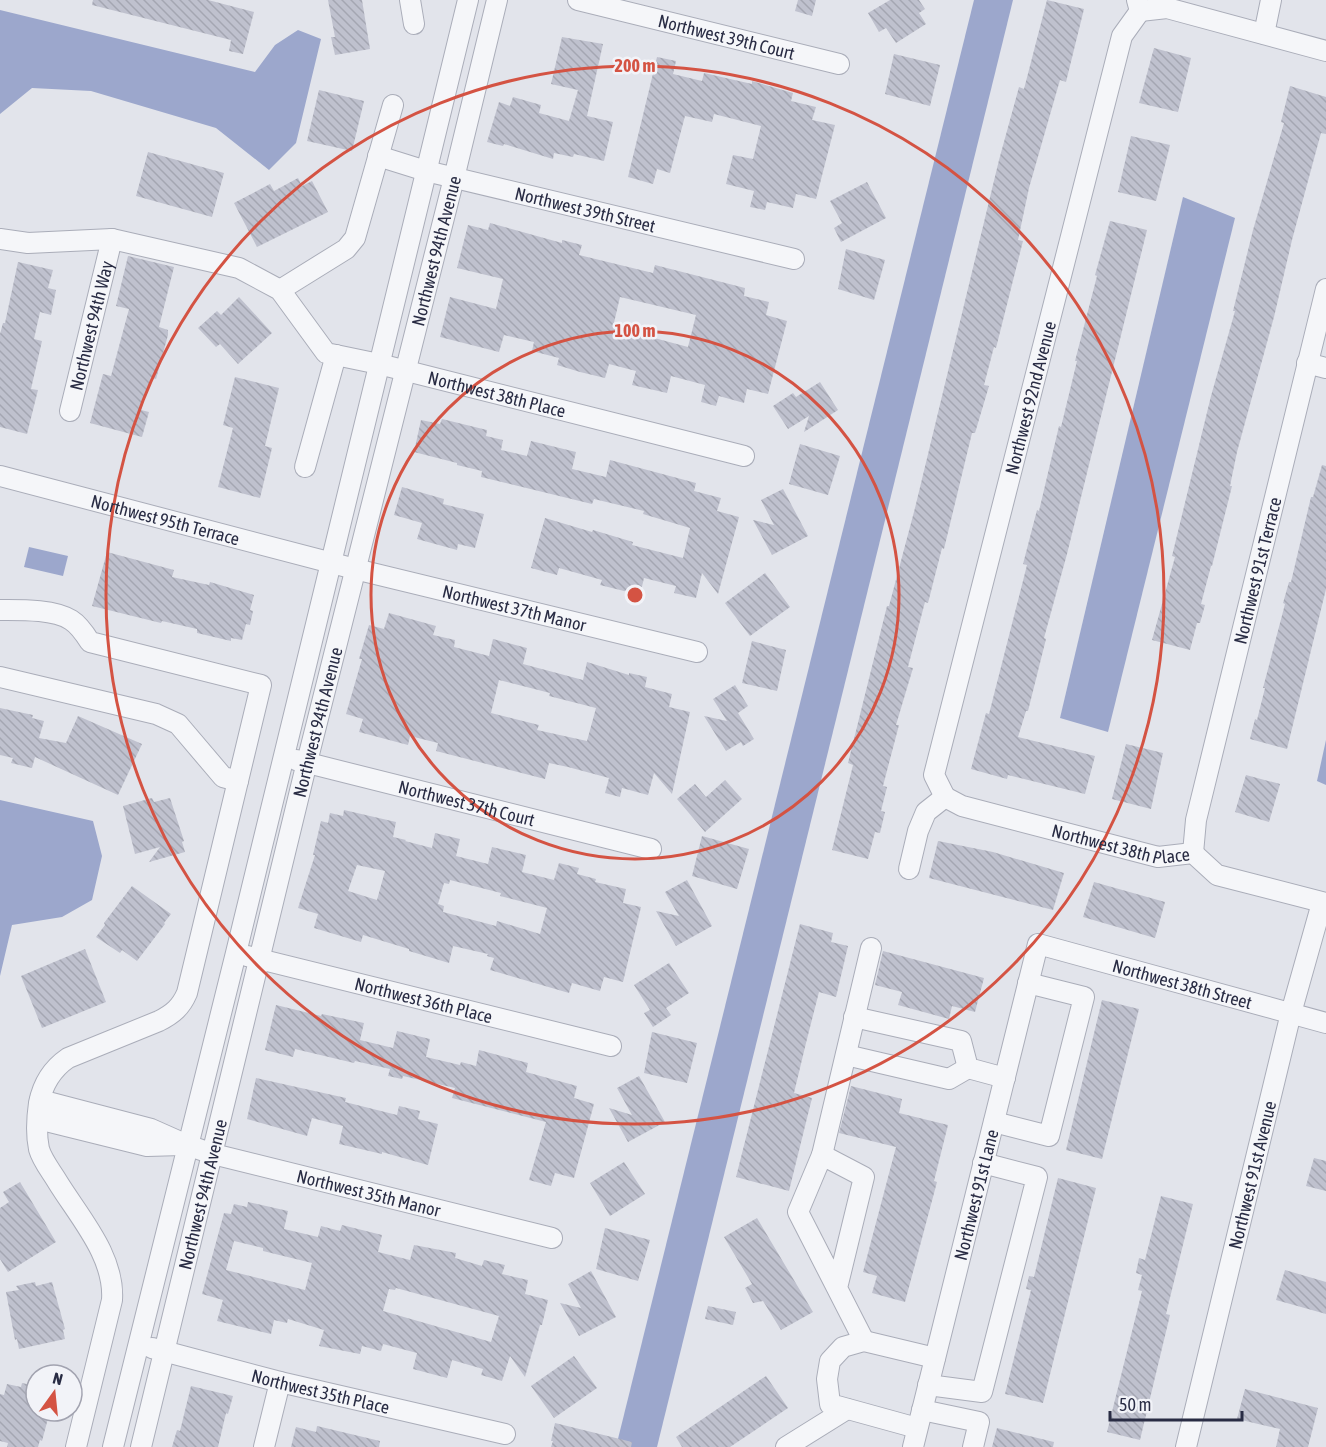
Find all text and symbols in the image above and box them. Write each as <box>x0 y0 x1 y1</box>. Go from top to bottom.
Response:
street label: Northwest 39th Court <box>656 10 797 63</box>
text: 200 m <box>615 55 655 76</box>
street label: Northwest 94th Avenue <box>407 173 465 328</box>
street label: Northwest 39th Street <box>513 182 658 236</box>
street label: Northwest 94th Way <box>65 259 117 392</box>
street label: Northwest 92nd Avenue <box>1000 319 1060 477</box>
text: 100 m <box>615 320 655 341</box>
street label: Northwest 38th Place <box>426 366 568 421</box>
street label: Northwest 95th Terrace <box>89 490 242 549</box>
street label: Northwest 91st Terrace <box>1229 495 1285 646</box>
street label: Northwest 37th Manor <box>440 580 589 635</box>
centre of rings <box>625 585 645 605</box>
street label: Northwest 94th Avenue <box>288 645 346 799</box>
street label: Northwest 37th Court <box>396 776 537 830</box>
street label: Northwest 38th Place <box>1050 819 1191 868</box>
street label: Northwest 38th Street <box>1110 954 1254 1013</box>
street label: Northwest 36th Place <box>353 973 495 1027</box>
street label: Northwest 91st Avenue <box>1224 1099 1280 1251</box>
street label: Northwest 94th Avenue <box>174 1117 231 1272</box>
street label: Northwest 91st Lane <box>949 1127 1002 1262</box>
street label: Northwest 35th Manor <box>295 1165 443 1221</box>
north arrow <box>24 1363 84 1423</box>
street label: Northwest 35th Place <box>249 1364 392 1417</box>
text: N <box>51 1369 65 1388</box>
scale bar <box>1110 1384 1242 1422</box>
text: 50 m <box>1119 1394 1151 1415</box>

